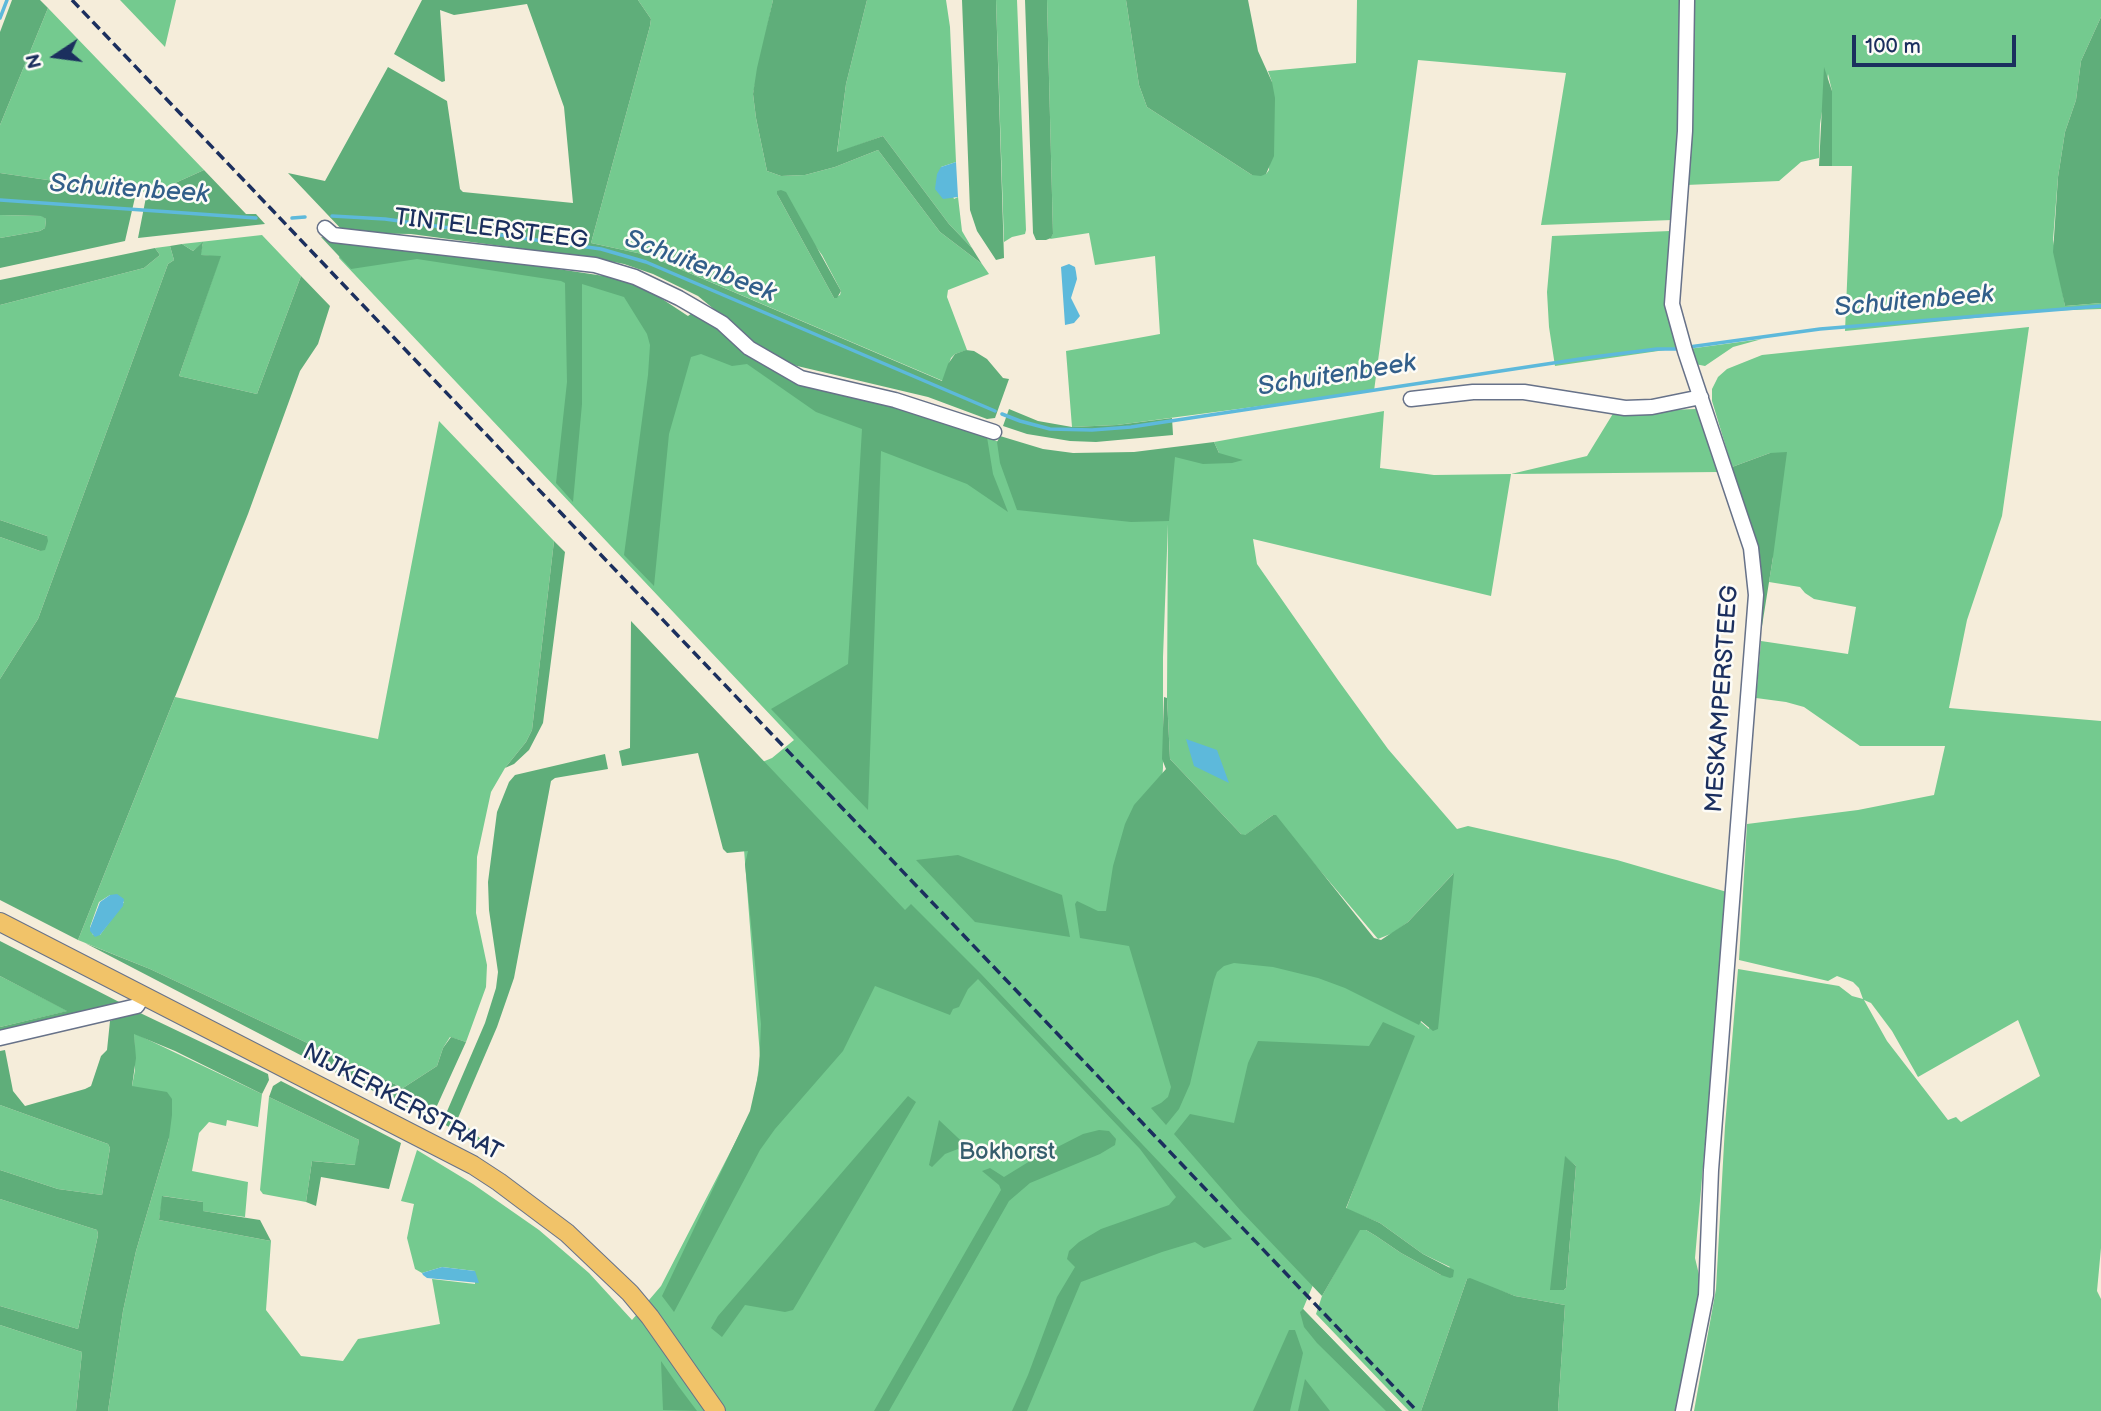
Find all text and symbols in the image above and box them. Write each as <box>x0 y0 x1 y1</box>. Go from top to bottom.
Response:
north arrow <box>21 21 91 91</box>
scale bar <box>1856 21 2021 65</box>
text: 100 m <box>1865 34 1921 59</box>
text: N <box>22 51 48 70</box>
water label: Schuitenbeek <box>48 169 210 211</box>
street label: TINTELERSTEEG <box>393 204 589 256</box>
water label: Schuitenbeek <box>620 224 780 310</box>
water label: Schuitenbeek <box>1833 279 1995 325</box>
water label: Schuitenbeek <box>1256 348 1418 404</box>
street label: MESKAMPERSTEEG <box>1701 584 1745 814</box>
street label: NIJKERKERSTRAAT <box>297 1038 507 1168</box>
park label: Bokhorst <box>959 1139 1055 1167</box>

